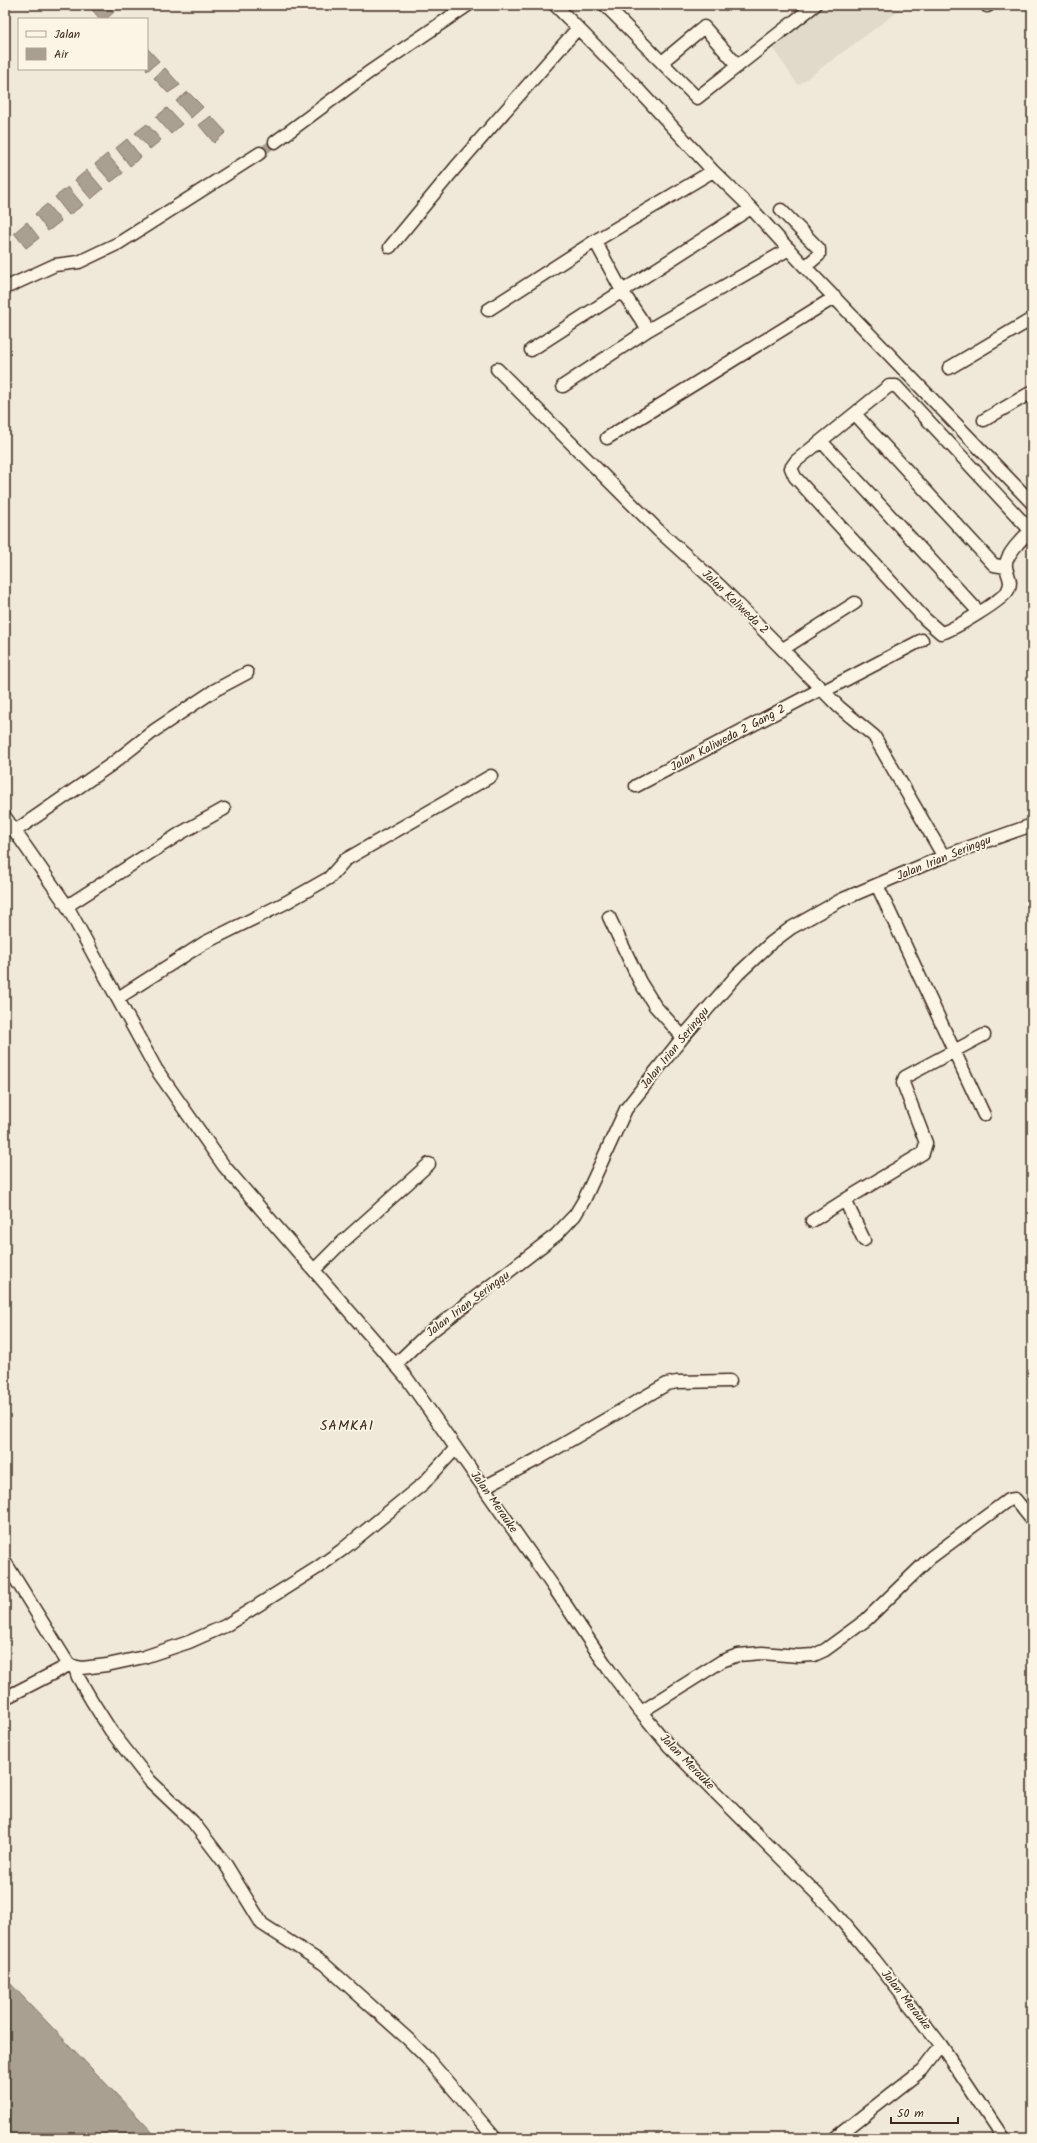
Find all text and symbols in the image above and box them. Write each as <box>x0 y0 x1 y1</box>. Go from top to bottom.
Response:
legend <box>18 18 148 70</box>
text: Jalan <box>54 25 80 44</box>
text: Air <box>54 45 69 64</box>
street label: Jalan Kaliweda 2 <box>697 565 773 639</box>
street label: Jalan Kaliweda 2 Gang 2 <box>667 700 789 776</box>
street label: Jalan Irian Seringgu <box>894 830 994 886</box>
street label: Jalan Irian Seringgu <box>636 1003 714 1093</box>
street label: Jalan Irian Seringgu <box>422 1266 514 1342</box>
district label: SAMKAI <box>320 1415 374 1437</box>
street label: Jalan Merauke <box>465 1467 523 1538</box>
street label: Jalan Merauke <box>655 1729 719 1795</box>
street label: Jalan Merauke <box>876 1966 936 2035</box>
scale bar <box>891 2099 958 2125</box>
text: 50 m <box>897 2104 924 2123</box>

